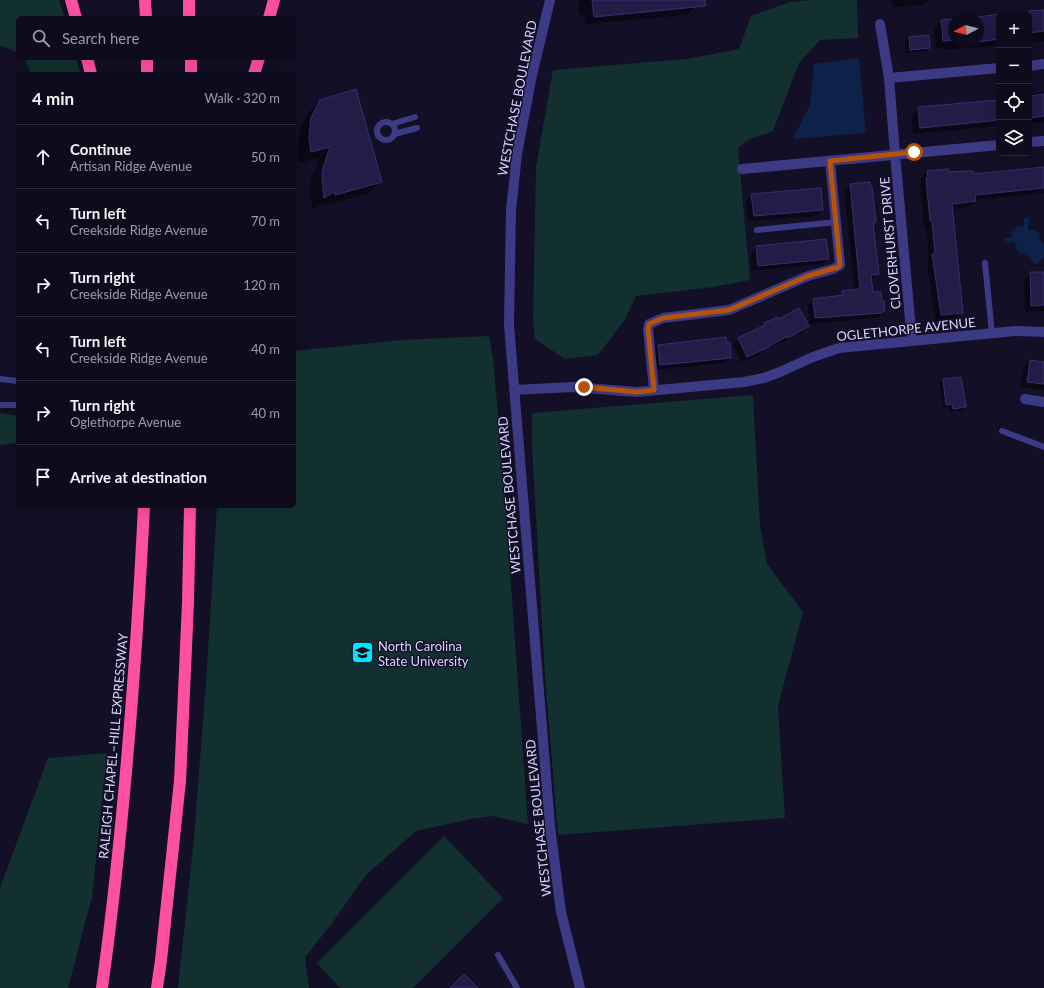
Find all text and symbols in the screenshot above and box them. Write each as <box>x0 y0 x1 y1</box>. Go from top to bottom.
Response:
north arrow <box>948 12 984 48</box>
map controls <box>996 12 1032 156</box>
button: + <box>996 12 1032 48</box>
search box <box>16 16 296 60</box>
street label: WESTCHASE BOULEVARD <box>494 19 540 177</box>
icon: search <box>30 27 52 49</box>
text: Search here <box>62 29 139 47</box>
button: − <box>996 48 1032 84</box>
button: locate <box>996 84 1032 120</box>
text: 4 min <box>32 88 74 109</box>
text: Walk · 320 m <box>204 90 280 106</box>
button: layers <box>996 120 1032 156</box>
text: Continue <box>70 140 131 158</box>
route start <box>905 143 923 161</box>
icon: ahead <box>32 146 54 168</box>
text: 50 m <box>251 149 280 165</box>
text: Artisan Ridge Avenue <box>70 158 192 174</box>
street label: CLOVERHURST DRIVE <box>876 176 904 310</box>
text: Turn left <box>70 204 126 222</box>
icon: left <box>32 210 54 232</box>
text: 70 m <box>251 213 280 229</box>
text: Creekside Ridge Avenue <box>70 222 208 238</box>
text: Turn right <box>70 268 135 286</box>
icon: right <box>32 274 54 296</box>
text: 120 m <box>243 277 280 293</box>
text: Creekside Ridge Avenue <box>70 286 208 302</box>
street label: OGLETHORPE AVENUE <box>836 314 976 344</box>
text: Turn left <box>70 332 126 350</box>
icon: left <box>32 338 54 360</box>
text: 40 m <box>251 341 280 357</box>
text: Creekside Ridge Avenue <box>70 350 208 366</box>
route end <box>575 378 593 396</box>
text: Turn right <box>70 396 135 414</box>
icon: right <box>32 402 54 424</box>
text: 40 m <box>251 405 280 421</box>
text: Oglethorpe Avenue <box>70 414 181 430</box>
street label: WESTCHASE BOULEVARD <box>494 415 524 574</box>
icon: arrive <box>32 466 54 488</box>
text: Arrive at destination <box>70 468 207 486</box>
street label: RALEIGH CHAPEL–HILL EXPRESSWAY <box>95 632 131 860</box>
place label: North Carolina State University <box>378 638 469 669</box>
school or university icon: North Carolina State University <box>349 640 375 666</box>
street label: WESTCHASE BOULEVARD <box>522 738 554 897</box>

